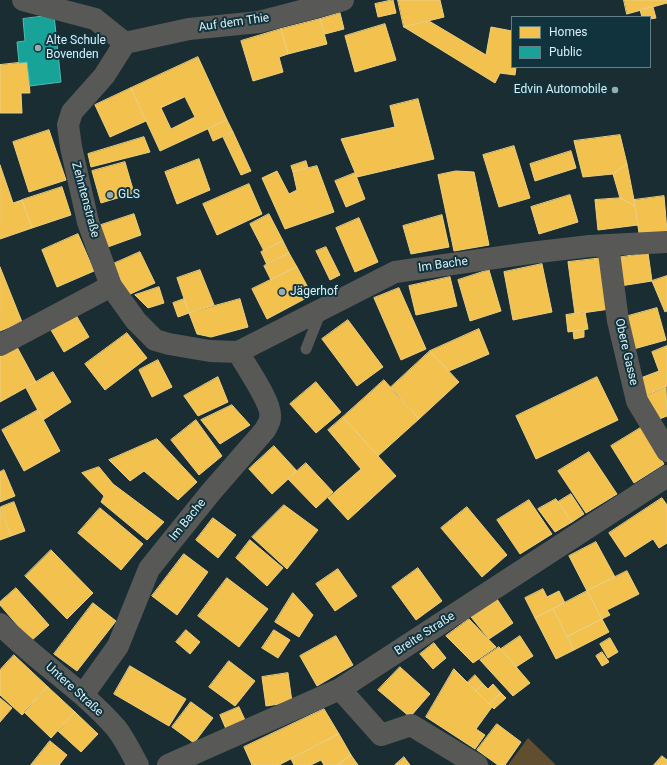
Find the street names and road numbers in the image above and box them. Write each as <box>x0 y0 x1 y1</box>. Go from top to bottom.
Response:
street label: Auf dem Thie <box>198 11 270 35</box>
street label: Zehntenstraße <box>68 161 102 239</box>
street label: Im Bache <box>417 254 469 276</box>
street label: Obere Gasse <box>611 317 641 387</box>
street label: Im Bache <box>167 496 209 544</box>
street label: Breite Straße <box>392 609 458 659</box>
street label: Untere Straße <box>42 660 106 720</box>

